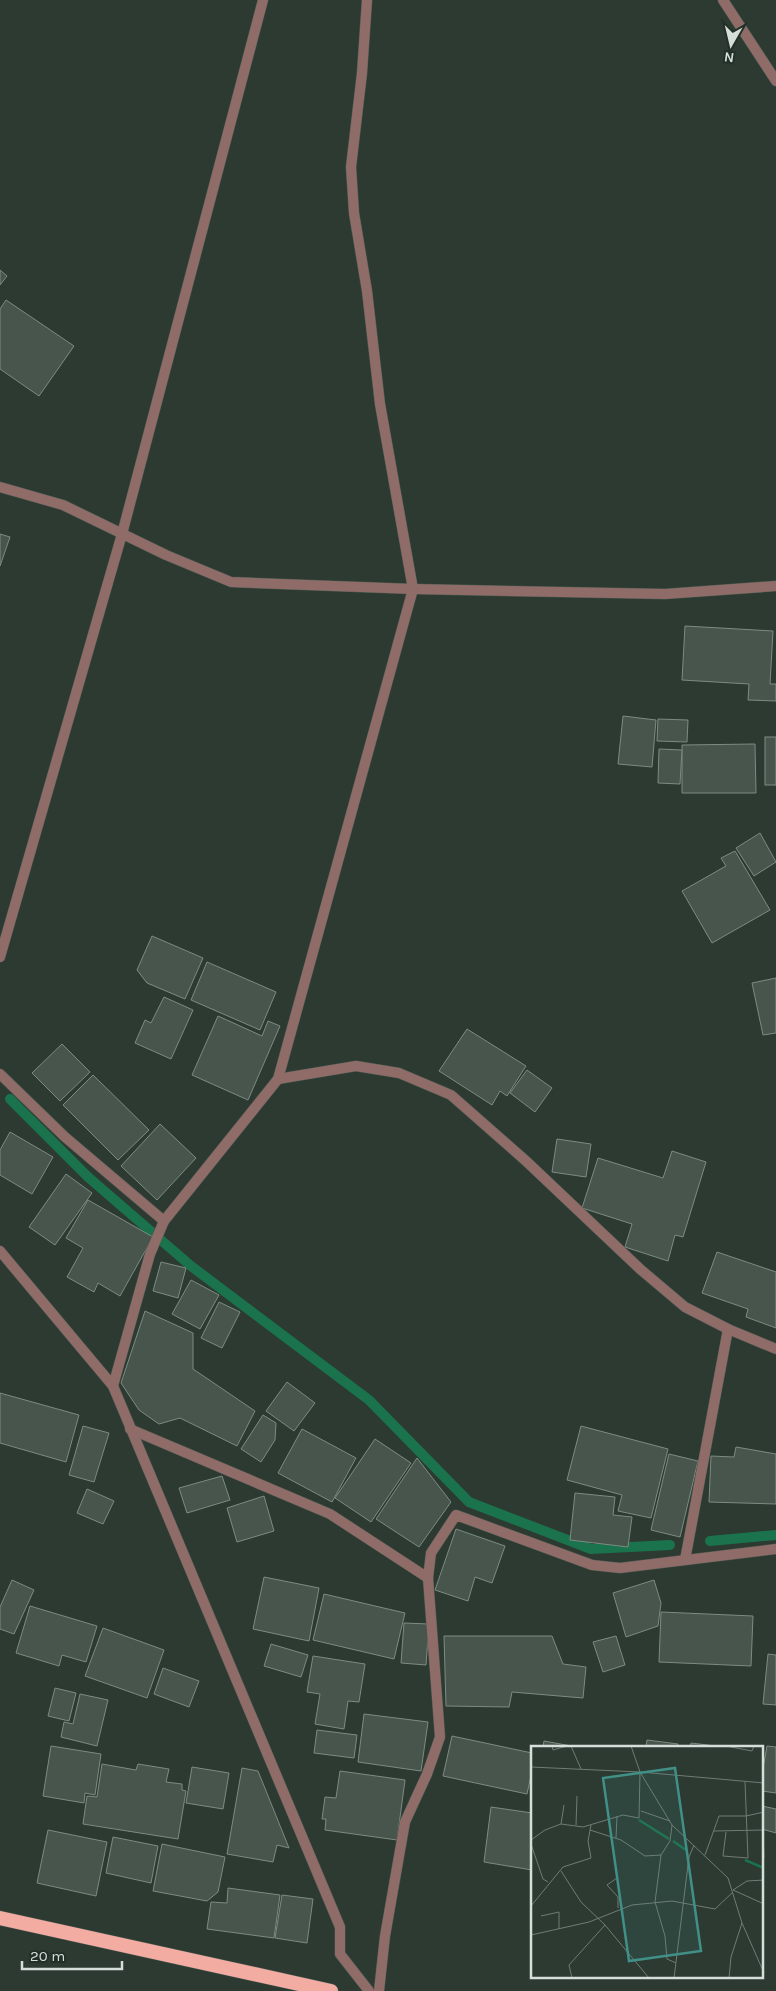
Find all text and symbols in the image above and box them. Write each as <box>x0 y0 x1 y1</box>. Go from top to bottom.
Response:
north arrow <box>706 20 756 70</box>
text: N <box>723 48 735 66</box>
inset map <box>531 1746 764 1978</box>
scale bar <box>22 1938 122 1970</box>
text: 20 m <box>30 1947 65 1965</box>

